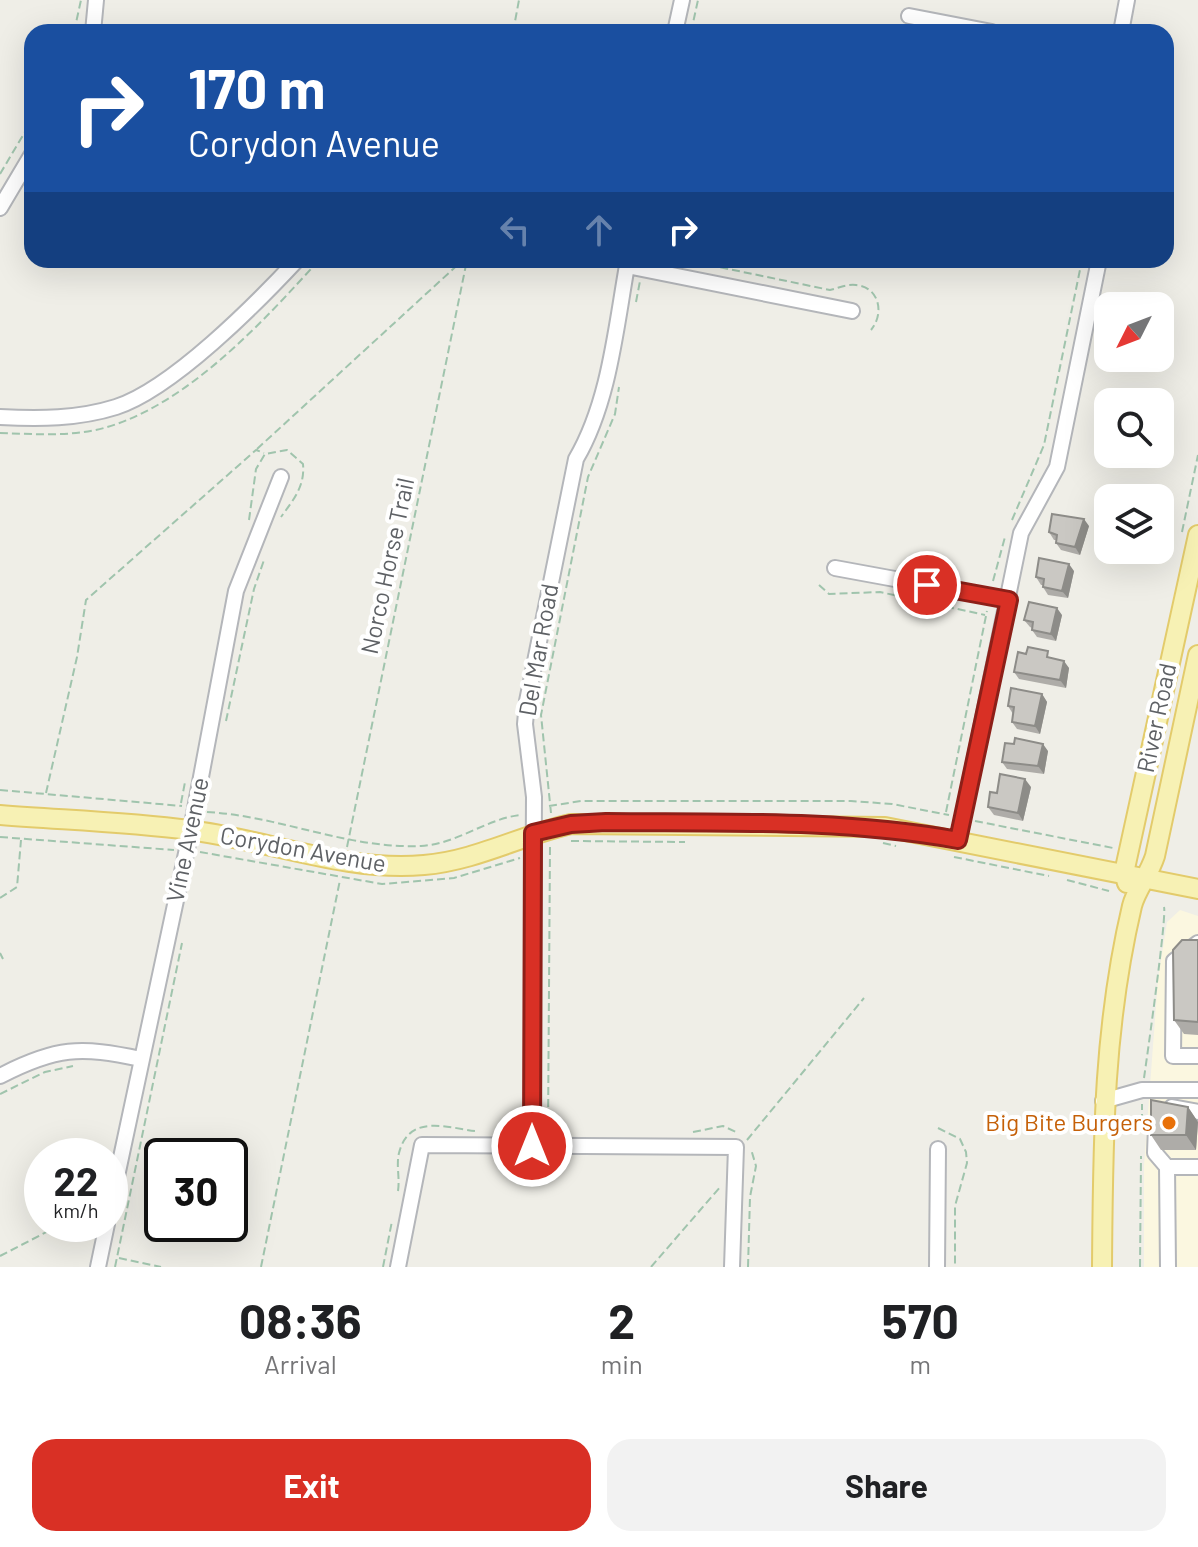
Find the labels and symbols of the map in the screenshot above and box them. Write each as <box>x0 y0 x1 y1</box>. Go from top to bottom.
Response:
north arrow <box>1094 292 1174 372</box>
street label: Norco Horse Trail <box>354 475 419 657</box>
pin <box>893 551 961 619</box>
street label: Del Mar Road <box>512 581 563 718</box>
street label: River Road <box>1130 660 1181 775</box>
street label: Vine Avenue <box>159 775 214 905</box>
street label: Corydon Avenue <box>218 820 388 877</box>
position arrow <box>490 1104 574 1188</box>
place label: Big Bite Burgers <box>985 1107 1153 1136</box>
marker: Big Bite Burgers <box>1160 1114 1178 1132</box>
speed limit sign: 30 <box>144 1138 248 1242</box>

